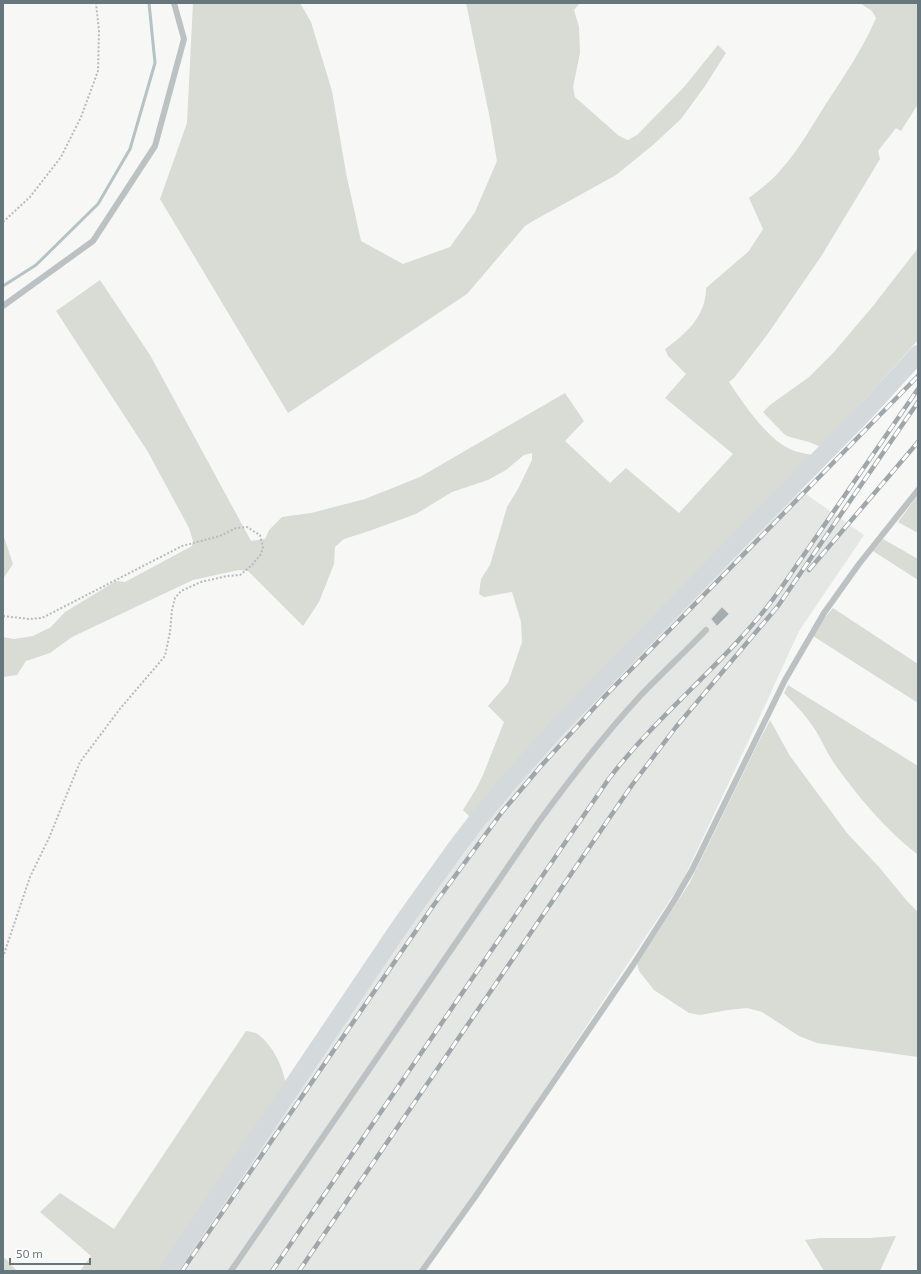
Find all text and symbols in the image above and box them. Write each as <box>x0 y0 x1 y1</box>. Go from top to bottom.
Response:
scale bar <box>10 1240 90 1266</box>
text: 50 m <box>16 1246 43 1260</box>

